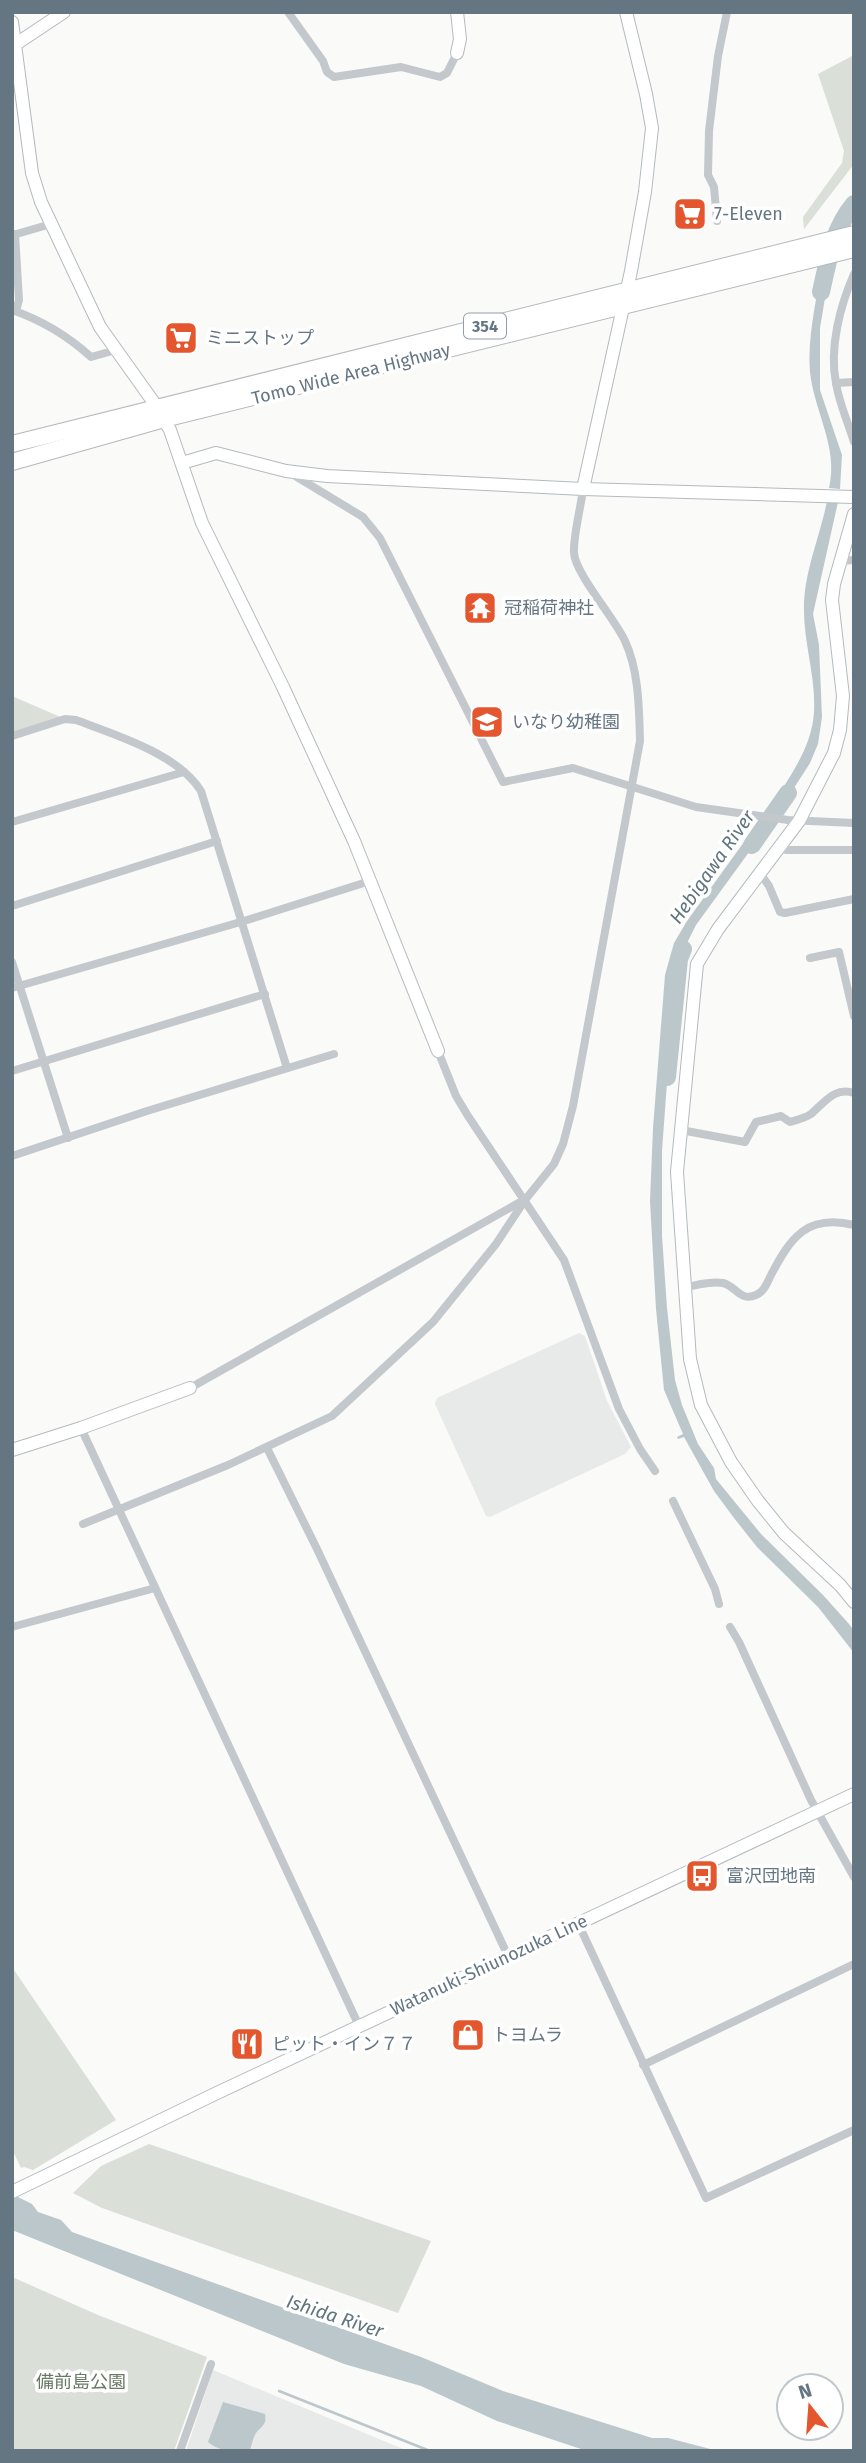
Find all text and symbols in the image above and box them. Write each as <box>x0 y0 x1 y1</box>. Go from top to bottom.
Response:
supermarket icon: 7-Eleven <box>671 195 709 233</box>
place label: 7-Eleven <box>714 203 783 225</box>
road number: 354 <box>464 314 506 338</box>
supermarket icon: ミニストップ <box>162 319 200 357</box>
place label: ミニストップ <box>206 327 314 349</box>
street label: Tomo Wide Area Highway <box>249 339 453 409</box>
temple icon: 冠稲荷神社 <box>461 589 499 627</box>
place label: 冠稲荷神社 <box>504 597 594 619</box>
school or university icon: いなり幼稚園 <box>468 703 506 741</box>
place label: いなり幼稚園 <box>512 711 620 733</box>
water label: Hebigawa River <box>664 805 760 928</box>
bus stop icon: 富沢団地南 <box>683 1857 721 1895</box>
place label: 富沢団地南 <box>726 1865 816 1887</box>
street label: Watanuki-Shiunozuka Line <box>387 1910 591 2020</box>
shop icon: トヨムラ <box>449 2016 487 2054</box>
place label: トヨムラ <box>492 2024 563 2046</box>
restaurant icon: ピット・イン７７ <box>228 2025 266 2063</box>
place label: ピット・イン７７ <box>272 2033 416 2055</box>
water label: Ishida River <box>284 2290 387 2343</box>
park label: 備前島公園 <box>36 2371 126 2393</box>
north arrow <box>775 2372 845 2442</box>
text: N <box>796 2378 815 2404</box>

